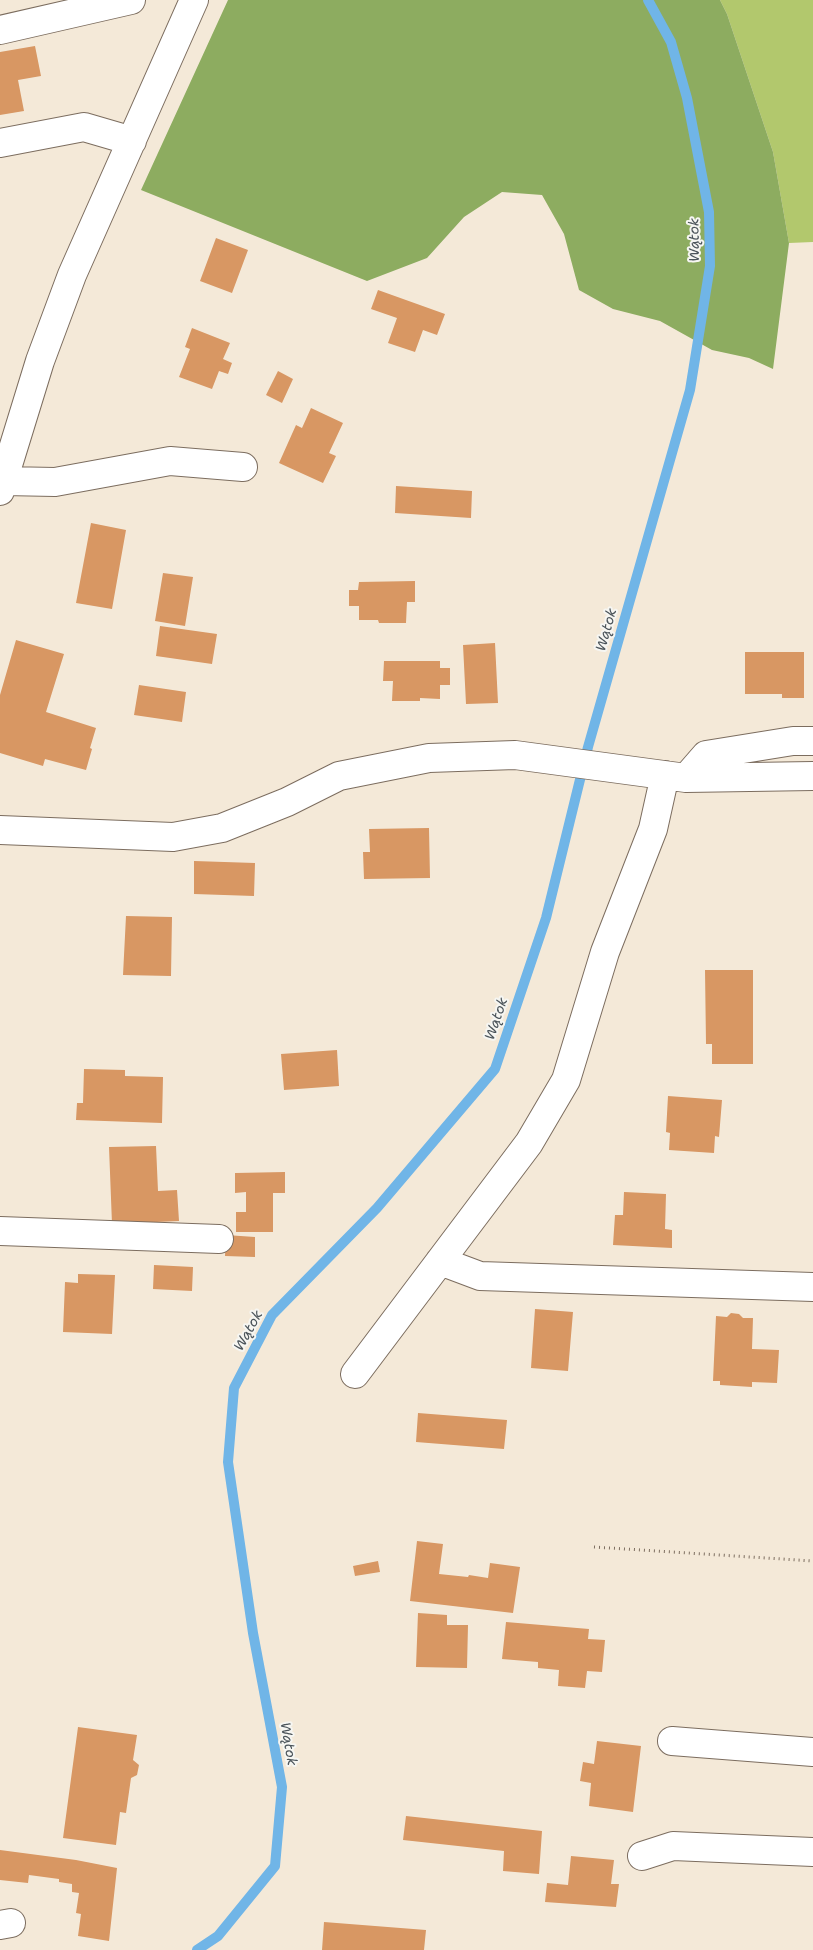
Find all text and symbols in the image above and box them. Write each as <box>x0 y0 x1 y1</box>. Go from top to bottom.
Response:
water label: Wątok <box>686 218 704 262</box>
water label: Wątok <box>593 607 621 653</box>
water label: Wątok <box>482 995 512 1043</box>
water label: Wątok <box>231 1308 267 1354</box>
water label: Wątok <box>276 1721 300 1767</box>

